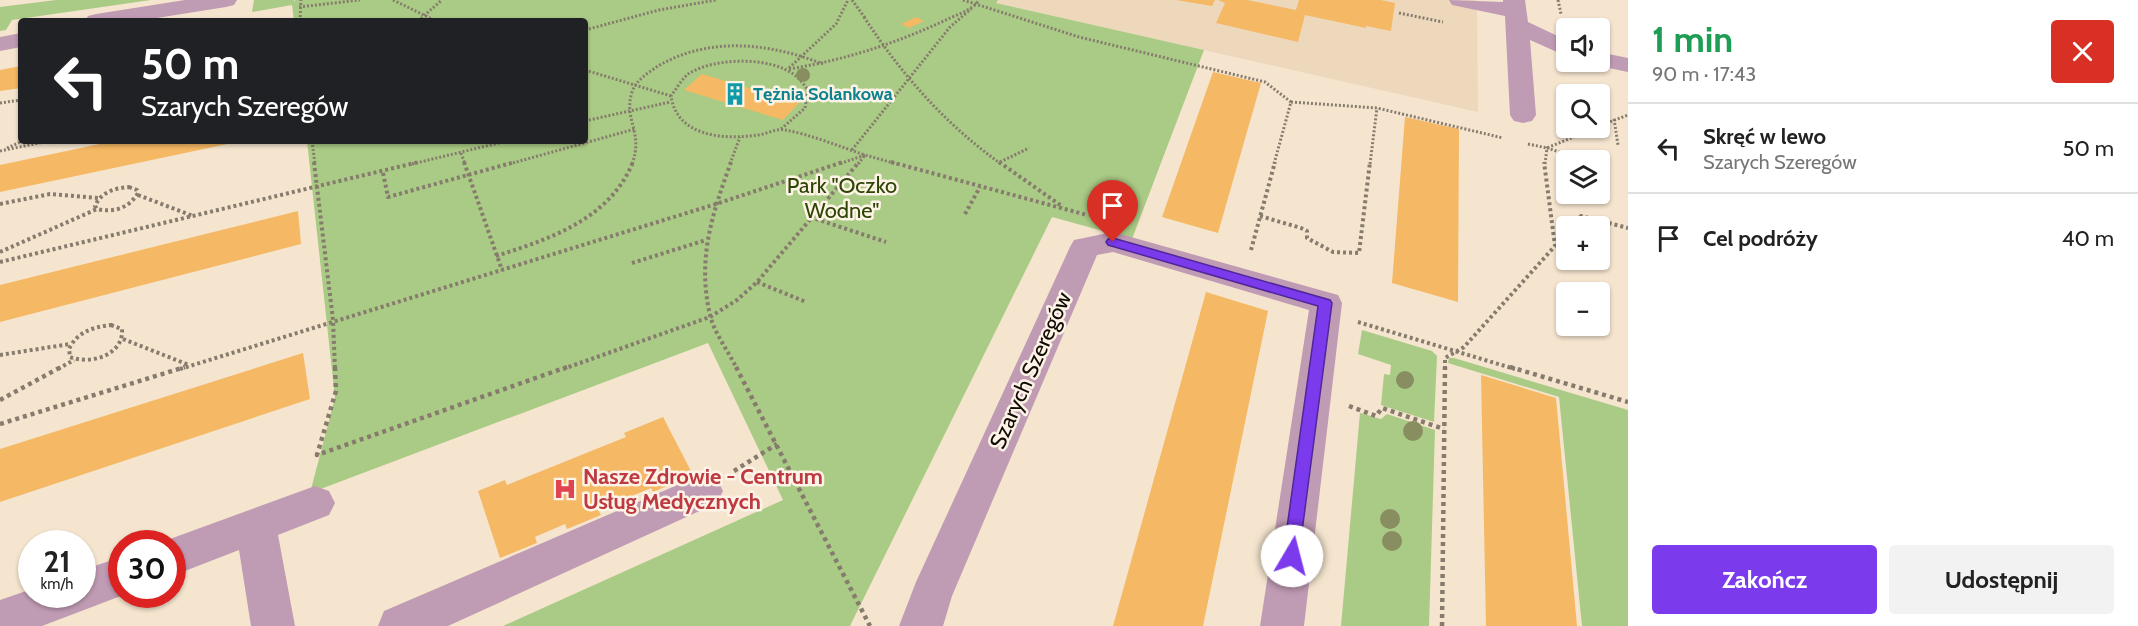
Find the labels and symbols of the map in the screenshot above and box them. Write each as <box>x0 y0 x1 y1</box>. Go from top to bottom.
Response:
building icon: Tężnia Solankowa <box>722 81 748 107</box>
place label: Tężnia Solankowa <box>753 83 893 105</box>
park label: Park "Oczko Wodne" <box>787 172 897 224</box>
pin <box>1087 180 1138 242</box>
street label: Szarych Szeregów <box>984 287 1077 453</box>
place label: Nasze Zdrowie - Centrum Usług Medycznych <box>583 463 823 515</box>
hospital icon: Nasze Zdrowie - Centrum Usług Medycznych <box>552 476 578 502</box>
position arrow <box>1260 524 1324 588</box>
speed limit sign: 30 <box>108 530 186 608</box>

